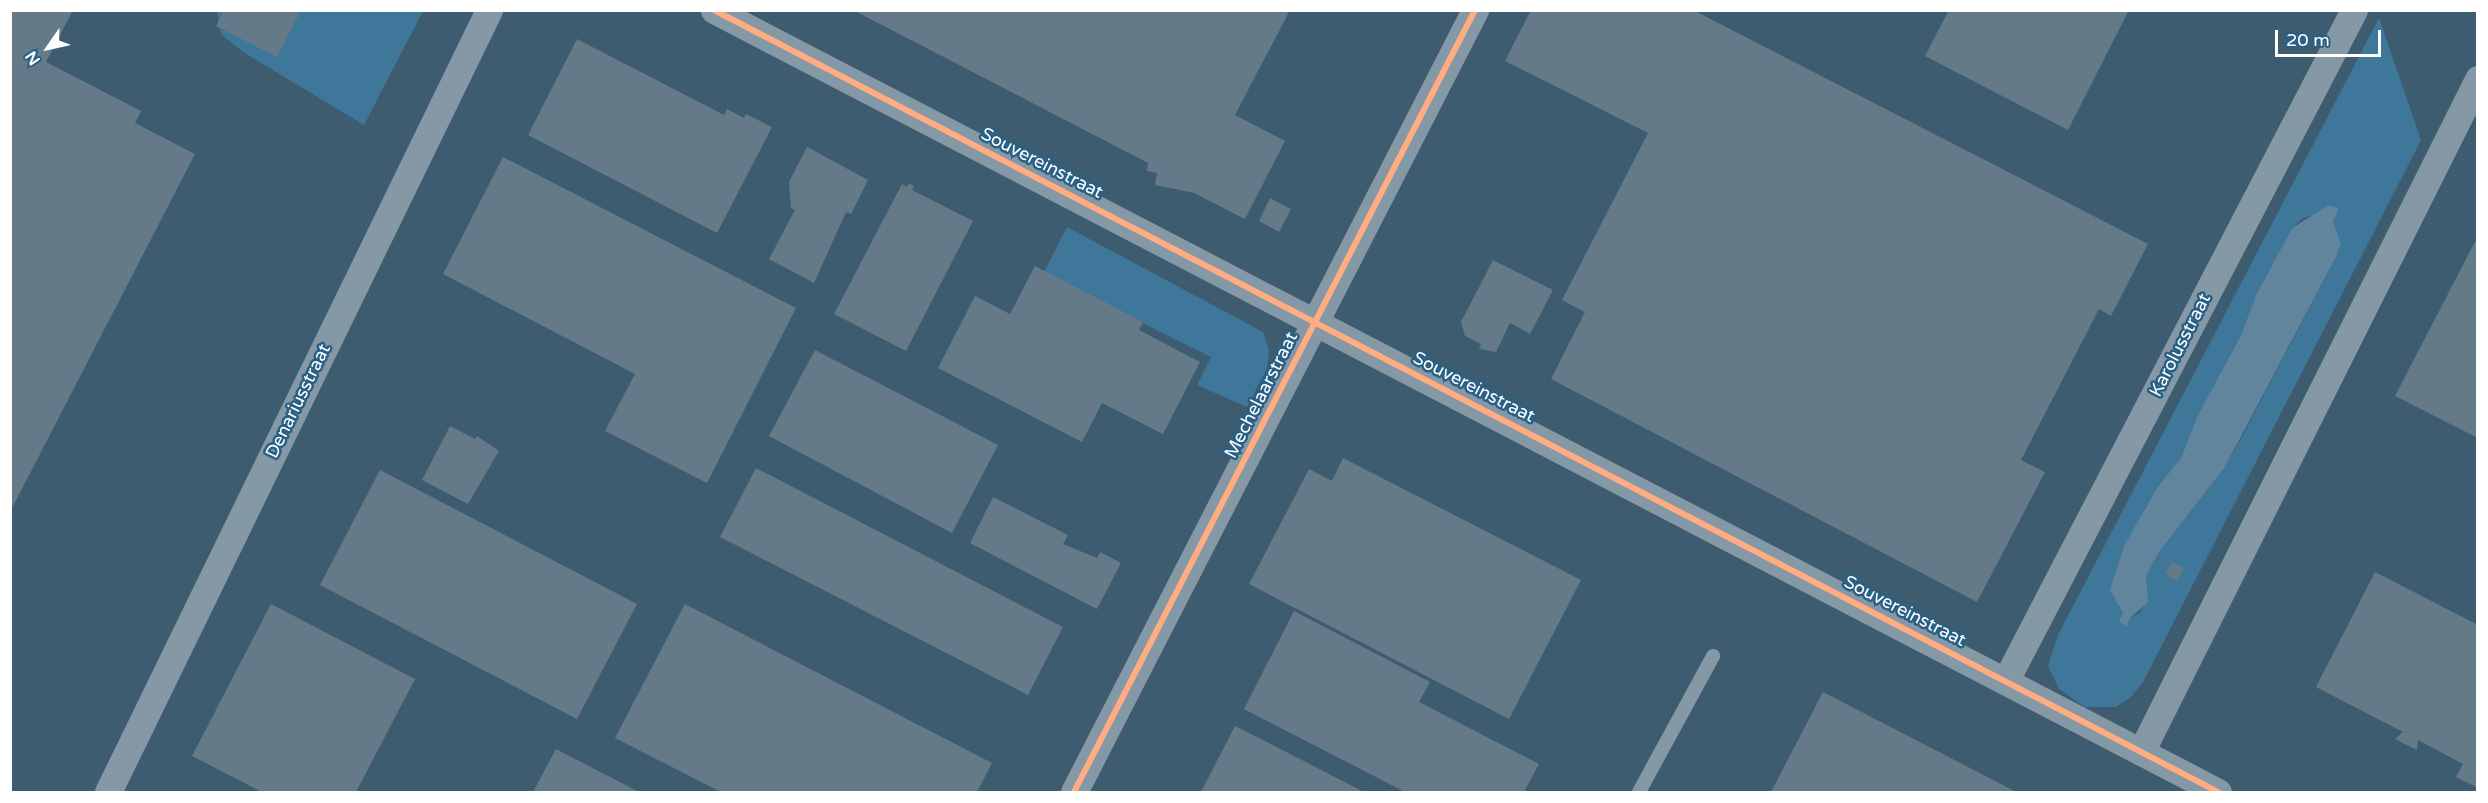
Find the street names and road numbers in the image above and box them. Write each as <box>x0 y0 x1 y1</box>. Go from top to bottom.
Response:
street label: Souvereinstraat <box>977 123 1107 203</box>
street label: Karolusstraat <box>2145 290 2215 400</box>
street label: Mechelaarstraat <box>1220 328 1302 462</box>
street label: Denariusstraat <box>261 340 335 462</box>
street label: Souvereinstraat <box>1409 347 1539 427</box>
street label: Souvereinstraat <box>1840 571 1970 651</box>

